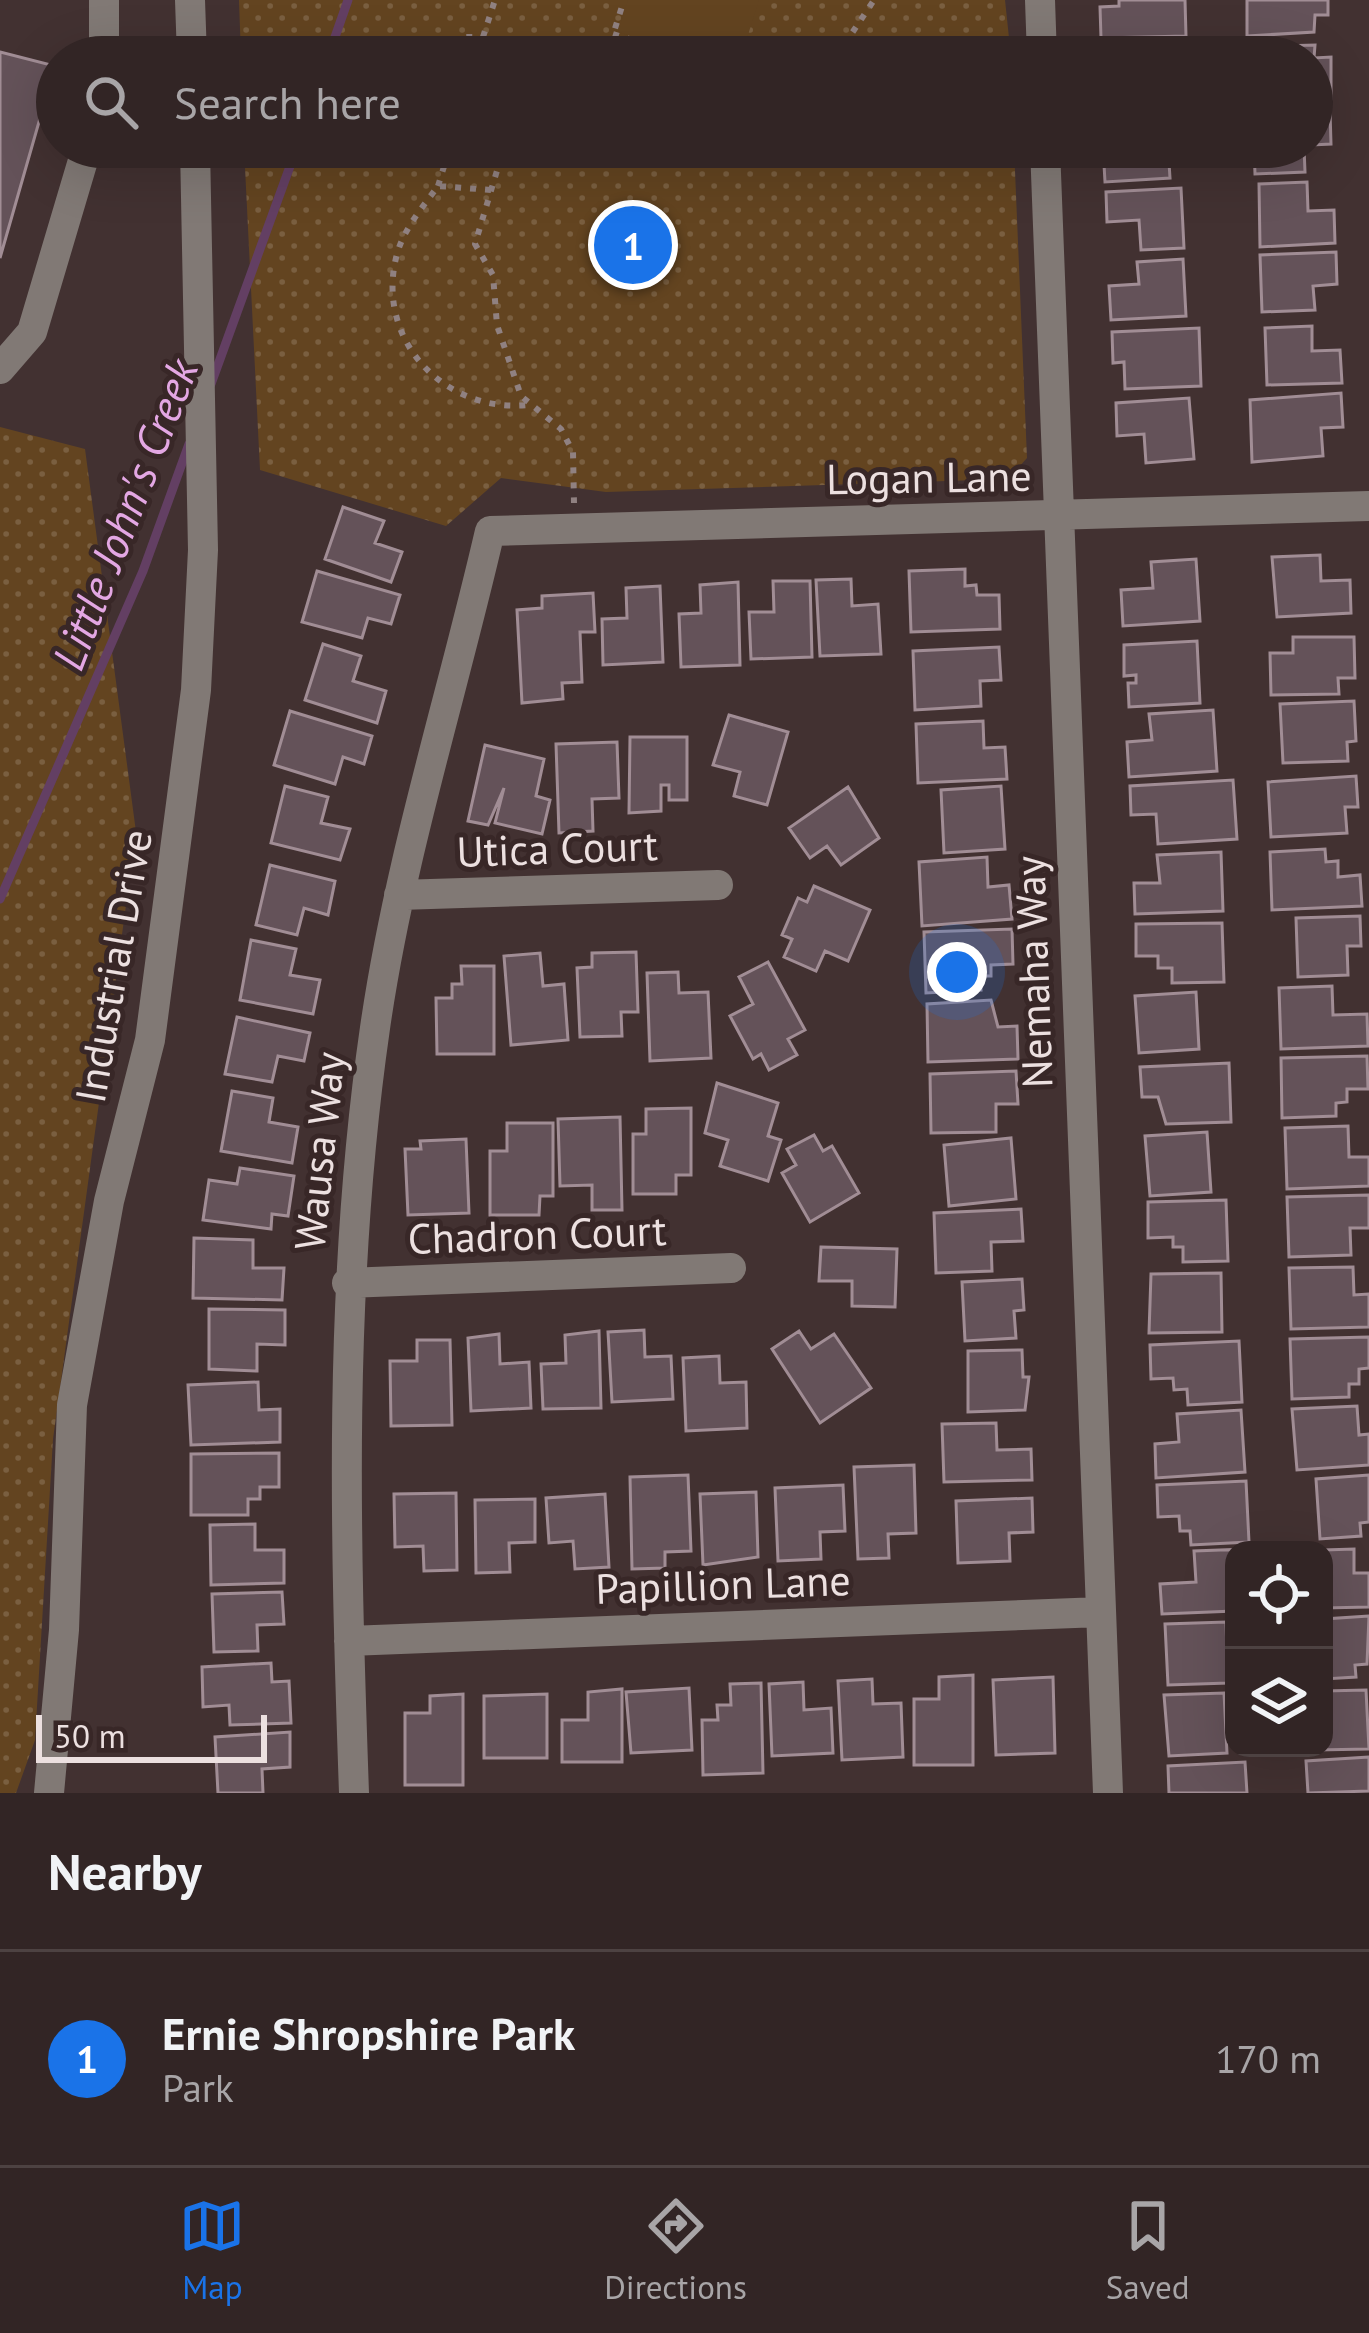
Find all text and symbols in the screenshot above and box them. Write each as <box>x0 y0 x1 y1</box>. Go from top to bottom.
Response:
search box <box>36 36 1333 168</box>
icon: search <box>78 69 144 135</box>
text: Search here <box>174 73 401 131</box>
pin: 1 <box>594 200 672 290</box>
water label: Little John's Creek <box>38 349 210 677</box>
street label: Logan Lane <box>826 448 1032 506</box>
street label: Utica Court <box>455 817 659 879</box>
street label: Industrial Drive <box>62 825 164 1107</box>
street label: Nemaha Way <box>1001 855 1065 1089</box>
your location <box>927 942 987 1002</box>
street label: Wausa Way <box>281 1049 357 1253</box>
street label: Chadron Court <box>407 1202 667 1266</box>
map controls <box>1225 1541 1333 1757</box>
button: locate <box>1225 1541 1333 1649</box>
street label: Papillion Lane <box>594 1552 852 1616</box>
button: layers <box>1225 1649 1333 1757</box>
scale bar <box>36 1709 267 1762</box>
text: 50 m <box>54 1714 126 1757</box>
text: Nearby <box>48 1838 202 1904</box>
text: Ernie Shropshire Park <box>162 2004 575 2062</box>
text: 1 <box>76 2033 98 2084</box>
text: 170 m <box>1215 2033 1321 2084</box>
text: Park <box>162 2062 234 2113</box>
tab: Map <box>179 2193 245 2308</box>
tab: Directions <box>604 2193 747 2308</box>
tab: Saved <box>1106 2193 1190 2308</box>

